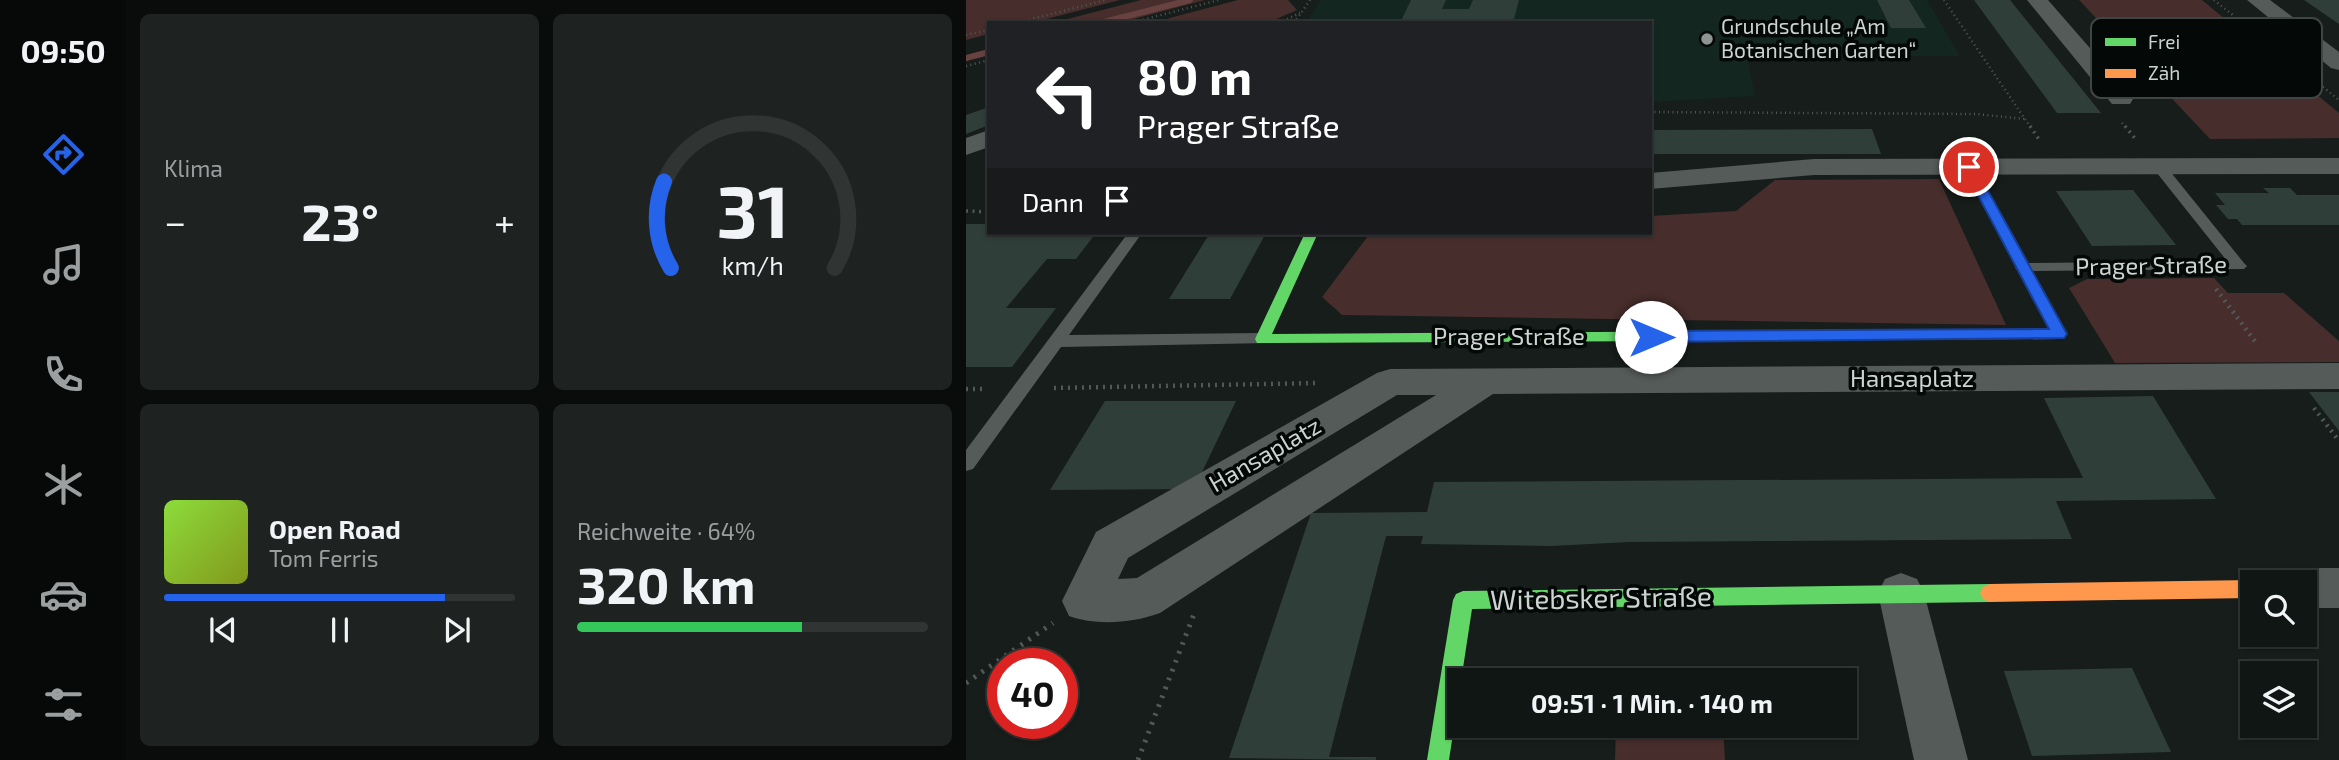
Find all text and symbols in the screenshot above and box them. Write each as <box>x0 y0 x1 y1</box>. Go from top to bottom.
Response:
place label: Grundschule „Am Botanischen Garten“ <box>1721 13 1916 62</box>
legend <box>2091 18 2322 98</box>
text: Frei <box>2148 30 2180 53</box>
text: 09:50 <box>20 31 106 69</box>
marker: Grundschule „Am Botanischen Garten“ <box>1699 31 1715 47</box>
text: 80 m <box>1137 46 1252 105</box>
icon: left <box>1022 49 1113 140</box>
text: Zäh <box>2148 61 2180 84</box>
text: Prager Straße <box>1137 106 1340 144</box>
icon: directions <box>39 130 88 179</box>
pin <box>1939 137 1999 197</box>
icon: arrive <box>1950 148 1988 186</box>
text: Klima <box>164 154 223 182</box>
text: 31 <box>716 165 789 253</box>
icon: arrive <box>1098 182 1136 220</box>
text: Dann <box>1022 186 1084 217</box>
text: 23° <box>301 189 379 251</box>
text: − <box>164 198 186 244</box>
text: + <box>494 198 515 244</box>
icon: music <box>39 240 88 289</box>
street label: Prager Straße <box>2075 249 2227 280</box>
text: km/h <box>721 250 784 280</box>
position arrow <box>1614 300 1688 374</box>
street label: Prager Straße <box>1433 321 1585 350</box>
icon: phone <box>39 350 88 399</box>
street label: Hansaplatz <box>1850 363 1974 392</box>
street label: Hansaplatz <box>1203 410 1325 497</box>
icon: climate <box>39 460 88 509</box>
text: Open Road <box>269 513 401 544</box>
text: Reichweite · 64% <box>577 517 755 545</box>
text: Tom Ferris <box>269 544 378 572</box>
text: 320 km <box>577 552 756 614</box>
icon: car <box>39 570 88 619</box>
map controls <box>2240 570 2317 738</box>
button: search <box>2240 570 2317 647</box>
street label: Witebsker Straße <box>1490 578 1712 616</box>
icon: previous <box>204 611 242 649</box>
icon: pause <box>321 611 359 649</box>
icon: next <box>438 611 476 649</box>
speed limit sign: 40 <box>987 648 1078 739</box>
button: layers <box>2240 661 2317 738</box>
icon: filters <box>39 680 88 729</box>
text: 09:51 · 1 Min. · 140 m <box>1531 687 1773 718</box>

